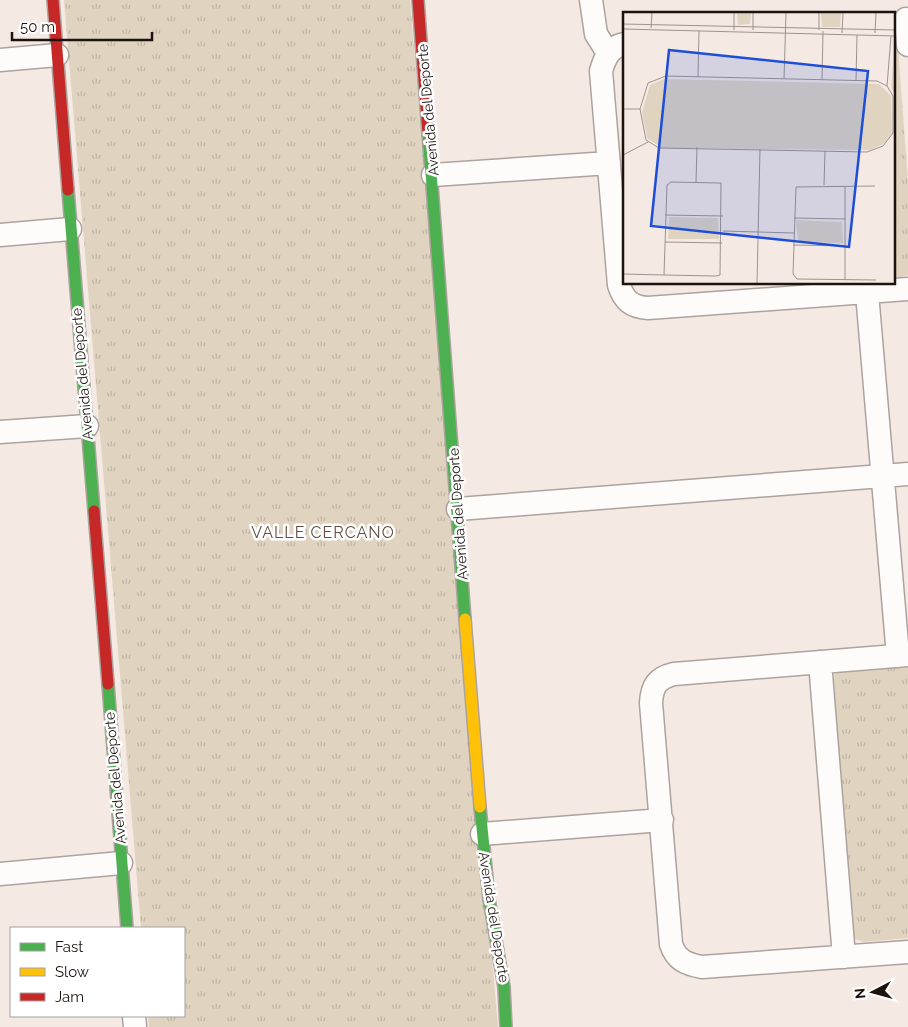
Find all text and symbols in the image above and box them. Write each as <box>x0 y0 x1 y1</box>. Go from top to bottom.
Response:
scale bar <box>12 10 152 42</box>
inset map <box>623 12 896 285</box>
text: 50 m <box>20 18 55 36</box>
street label: Avenida del Deporte <box>414 43 442 177</box>
street label: Avenida del Deporte <box>68 307 96 441</box>
street label: Avenida del Deporte <box>445 447 471 581</box>
district label: VALLE CERCANO <box>251 523 395 542</box>
street label: Avenida del Deporte <box>101 711 129 845</box>
street label: Avenida del Deporte <box>476 850 512 984</box>
legend <box>10 927 185 1017</box>
text: Fast <box>55 938 83 956</box>
text: Slow <box>55 963 89 981</box>
north arrow <box>848 967 898 1017</box>
text: N <box>852 987 869 1000</box>
text: Jam <box>55 988 84 1006</box>

